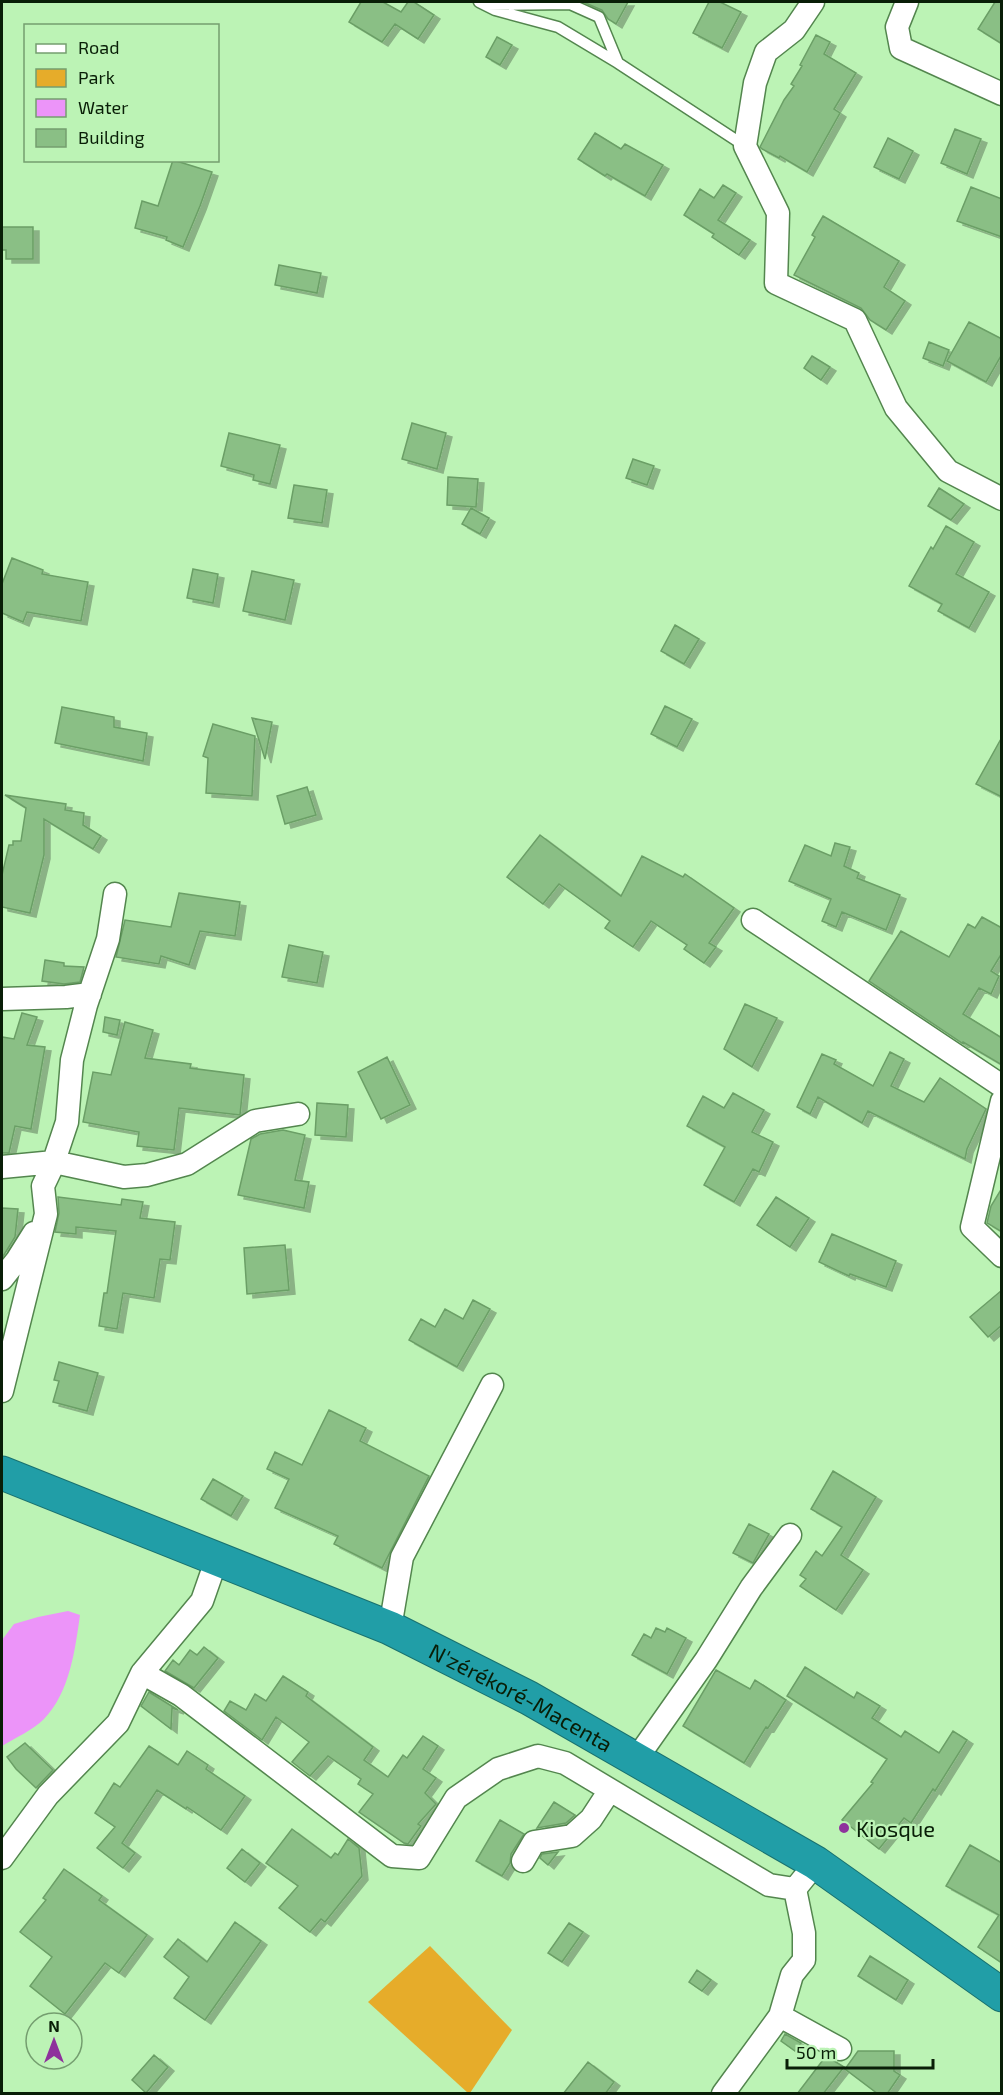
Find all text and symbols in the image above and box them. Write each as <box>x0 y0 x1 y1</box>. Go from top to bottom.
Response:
legend <box>24 24 219 162</box>
text: Road <box>78 36 119 58</box>
text: Park <box>78 66 115 88</box>
text: Water <box>78 96 128 118</box>
text: Building <box>78 126 145 148</box>
street label: N'zérékoré-Macenta <box>425 1637 618 1756</box>
place label: Kiosque <box>856 1815 935 1841</box>
marker: Kiosque <box>837 1821 851 1835</box>
north arrow <box>24 2011 84 2071</box>
text: N <box>48 2016 60 2035</box>
scale bar <box>787 2032 932 2070</box>
text: 50 m <box>796 2041 836 2063</box>

